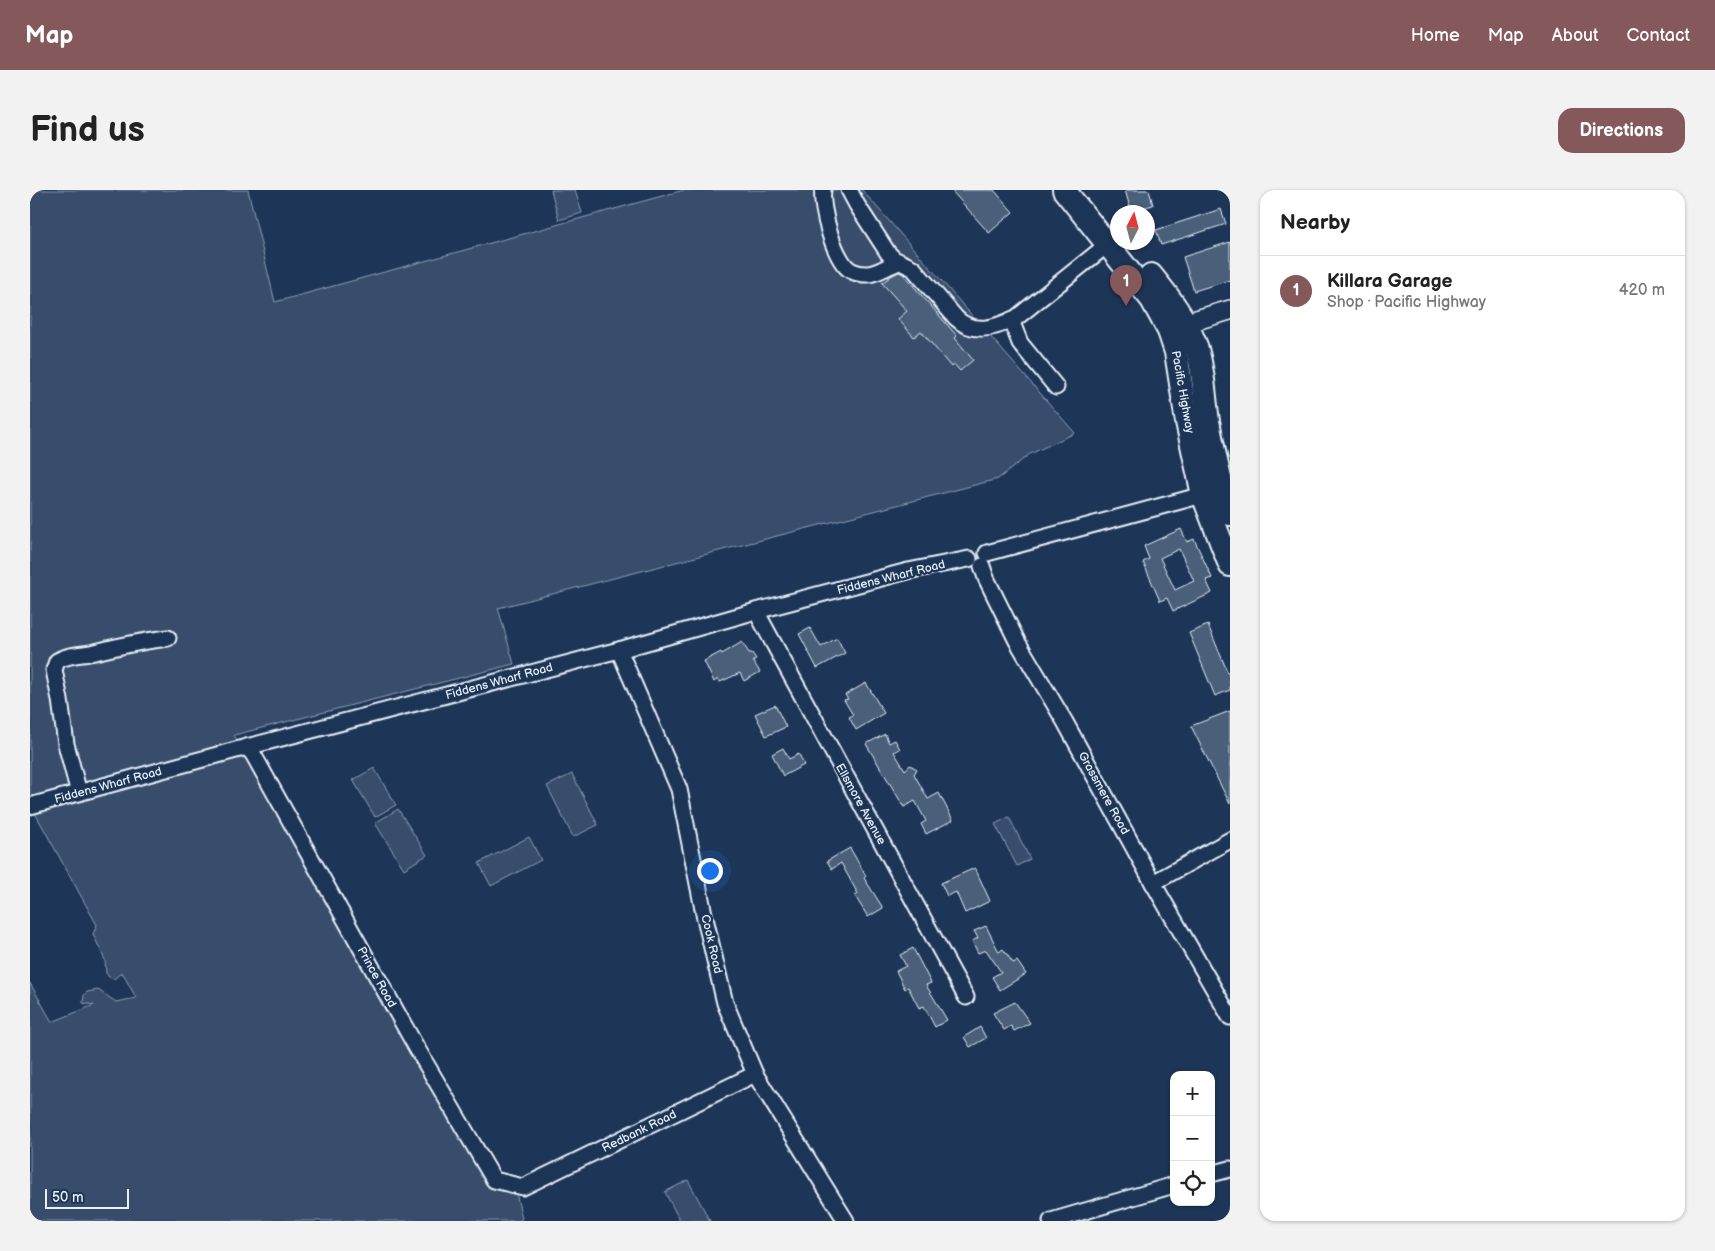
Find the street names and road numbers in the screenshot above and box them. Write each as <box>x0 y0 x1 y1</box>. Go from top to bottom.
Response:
street label: Pacific Highway <box>1168 350 1197 435</box>
street label: Fiddens Wharf Road <box>836 557 947 598</box>
street label: Fiddens Wharf Road <box>444 660 555 703</box>
street label: Grassmere Road <box>1075 749 1133 837</box>
street label: Ellsmore Avenue <box>832 761 889 848</box>
street label: Fiddens Wharf Road <box>53 764 164 807</box>
street label: Cook Road <box>697 913 726 975</box>
street label: Prince Road <box>354 944 399 1010</box>
street label: Redbank Road <box>600 1107 679 1156</box>

